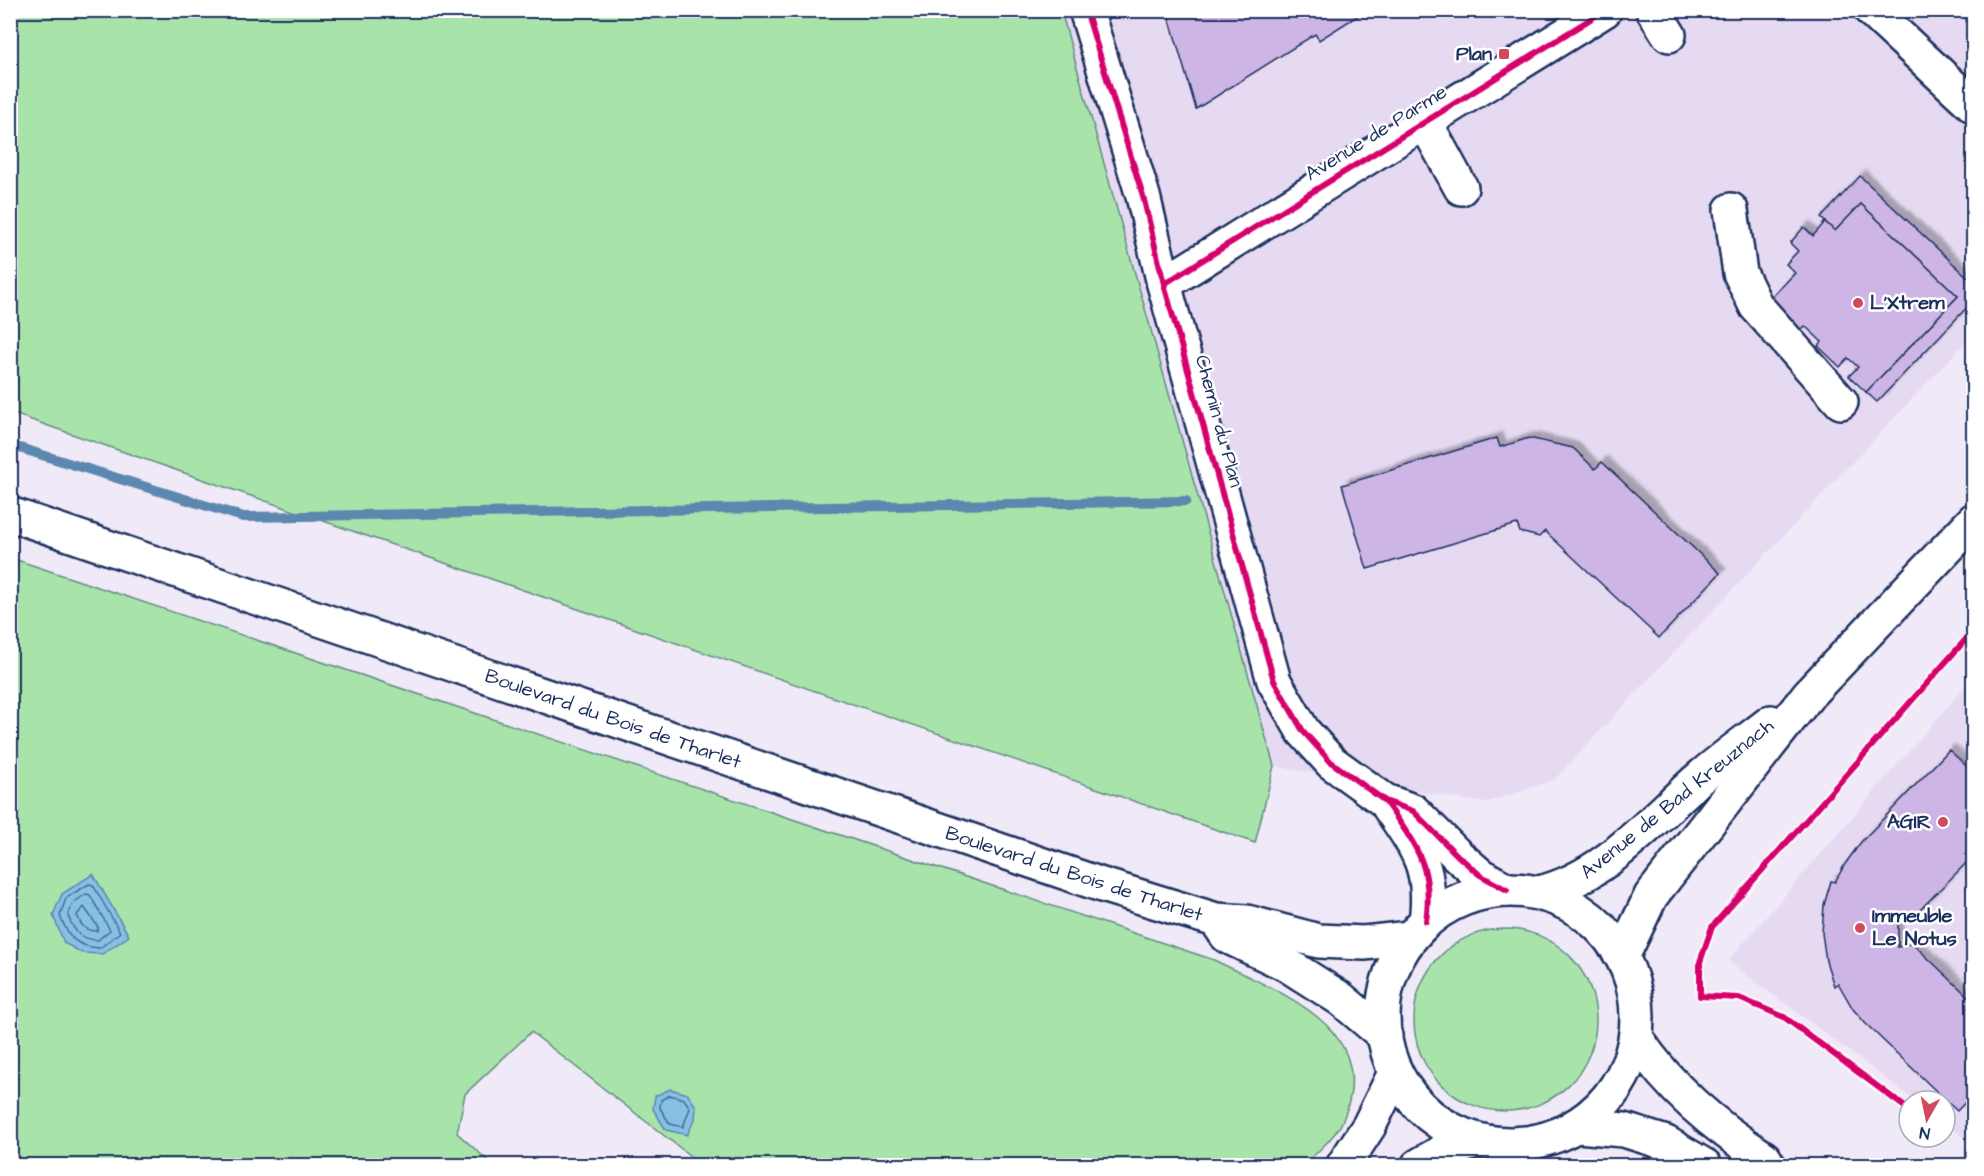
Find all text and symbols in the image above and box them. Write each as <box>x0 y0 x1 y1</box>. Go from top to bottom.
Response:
place label: Plan <box>1456 40 1492 68</box>
marker: Plan <box>1497 47 1511 61</box>
street label: Avenue de Parme <box>1300 78 1452 188</box>
place label: L'Xtrem <box>1870 289 1945 317</box>
marker: L'Xtrem <box>1851 296 1865 310</box>
street label: Chemin du Plan <box>1188 352 1250 490</box>
street label: Boulevard du Bois de Tharlet <box>481 662 745 776</box>
street label: Avenue de Bad Kreuznach <box>1574 712 1780 886</box>
place label: AGIR <box>1887 808 1931 836</box>
marker: AGIR <box>1936 815 1950 829</box>
street label: Boulevard du Bois de Tharlet <box>942 819 1206 929</box>
place label: Immeuble Le Notus <box>1872 902 1957 953</box>
marker: Immeuble Le Notus <box>1853 921 1867 935</box>
north arrow <box>1897 1089 1957 1149</box>
text: N <box>1918 1121 1931 1144</box>

